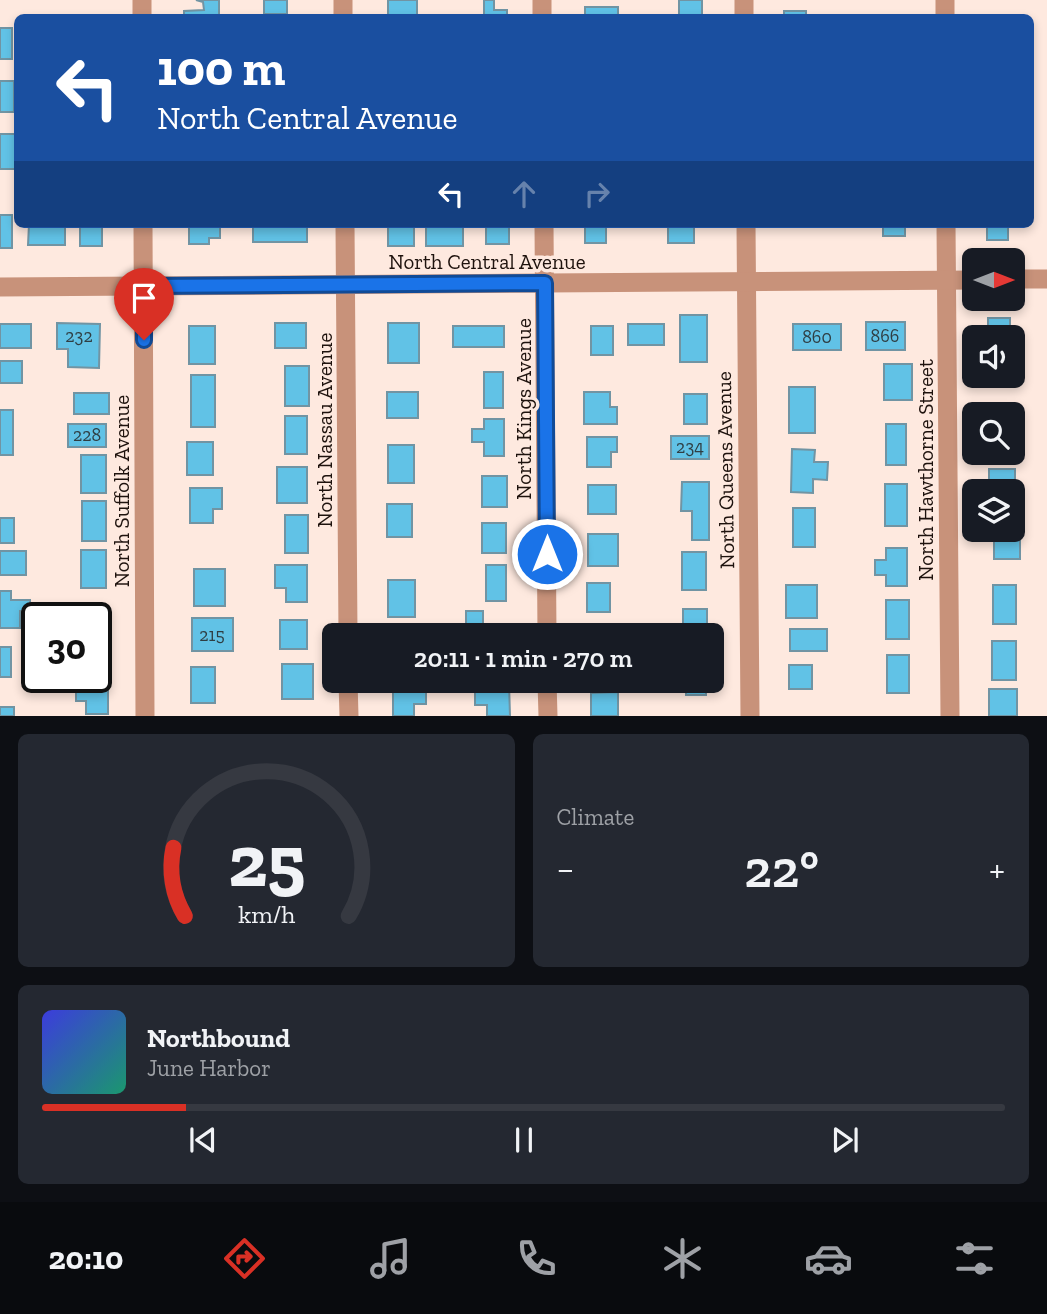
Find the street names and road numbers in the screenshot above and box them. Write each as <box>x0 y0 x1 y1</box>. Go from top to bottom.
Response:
street label: North Central Avenue <box>388 249 586 274</box>
street label: North Kings Avenue <box>511 318 536 500</box>
street label: North Nassau Avenue <box>312 332 337 527</box>
street label: North Hawthorne Street <box>913 359 938 581</box>
street label: North Queens Avenue <box>711 371 739 569</box>
street label: North Suffolk Avenue <box>109 395 134 587</box>

